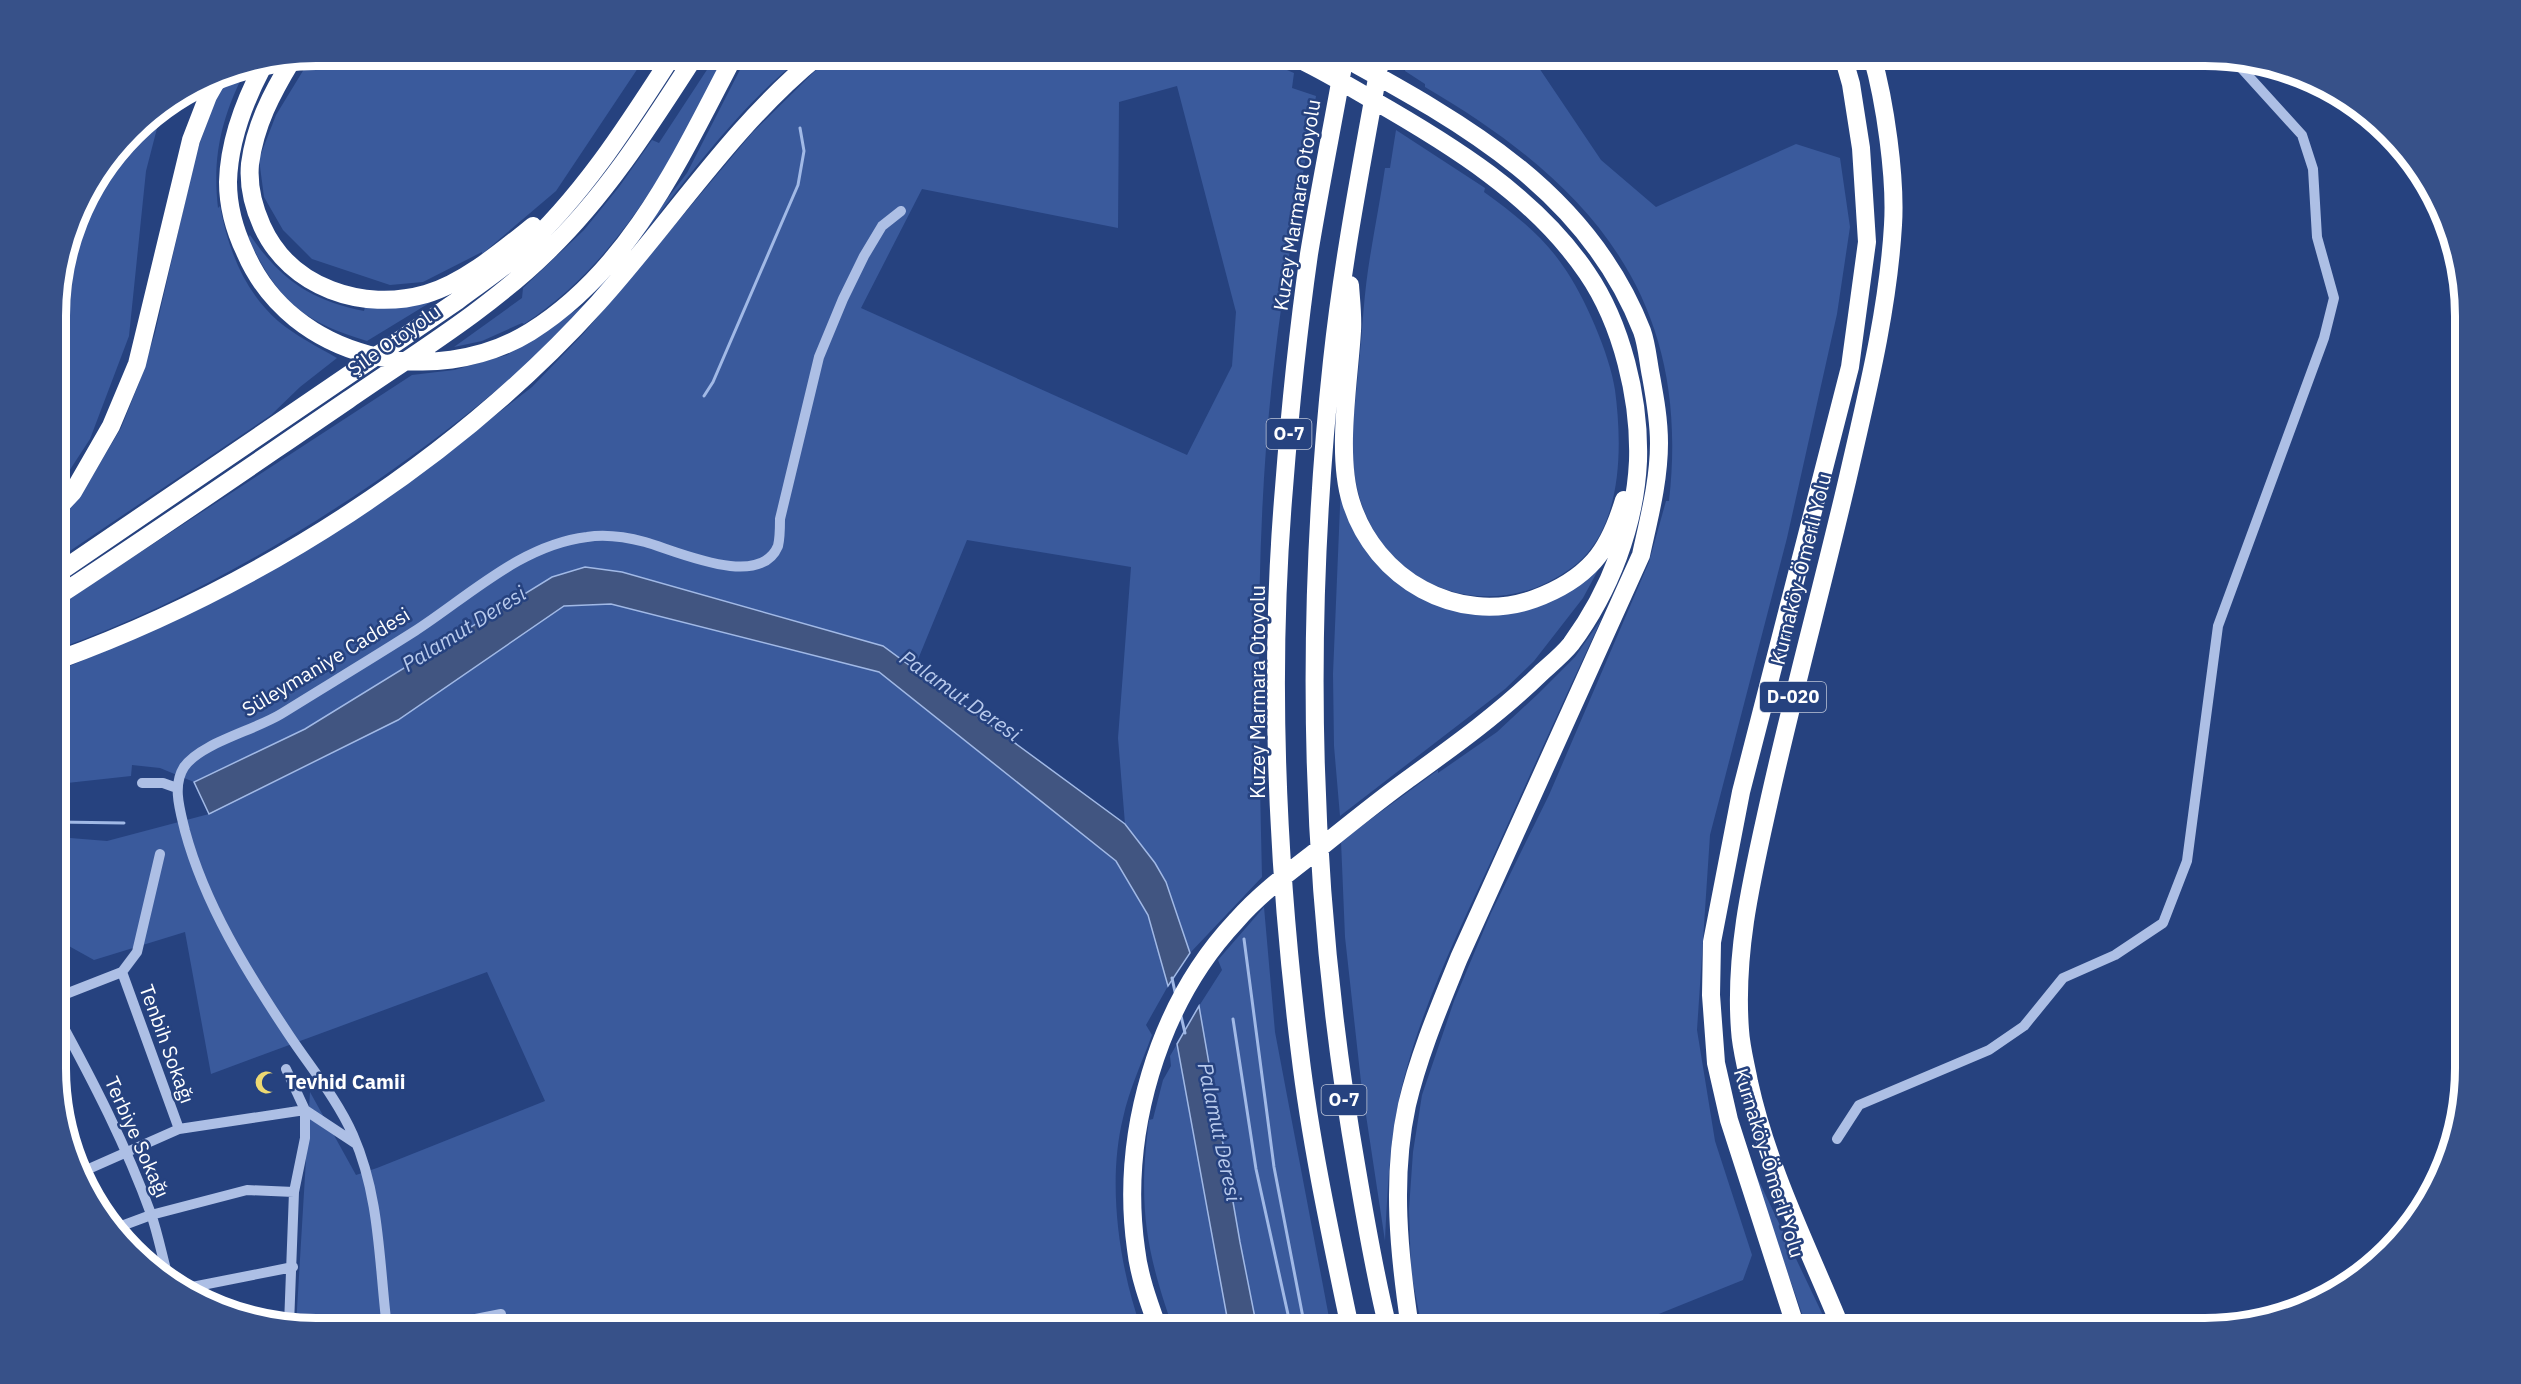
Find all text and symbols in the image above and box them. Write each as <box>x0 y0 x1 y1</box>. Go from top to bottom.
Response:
street label: Kuzey Marmara Otoyolu <box>1266 97 1327 313</box>
street label: Şile Otoyolu <box>342 298 446 382</box>
road number: O-7 <box>1266 419 1312 449</box>
street label: Kurnaköy-Ömerli Yolu <box>1764 470 1837 667</box>
water label: Palamut Deresi <box>396 579 531 678</box>
street label: Kuzey Marmara Otoyolu <box>1244 585 1271 799</box>
street label: Süleymaniye Caddesi <box>237 601 415 722</box>
water label: Palamut Deresi <box>895 643 1027 747</box>
road number: D-020 <box>1760 682 1826 712</box>
street label: Tenbih Sokağı <box>133 981 201 1107</box>
water label: Palamut Deresi <box>1192 1060 1248 1204</box>
street label: Kurnaköy-Ömerli Yolu <box>1728 1065 1811 1261</box>
place label: Tevhid Camii <box>285 1068 405 1095</box>
mosque icon: Tevhid Camii <box>254 1069 280 1095</box>
street label: Terbiye Sokağı <box>99 1072 176 1202</box>
road number: O-7 <box>1322 1085 1366 1115</box>

